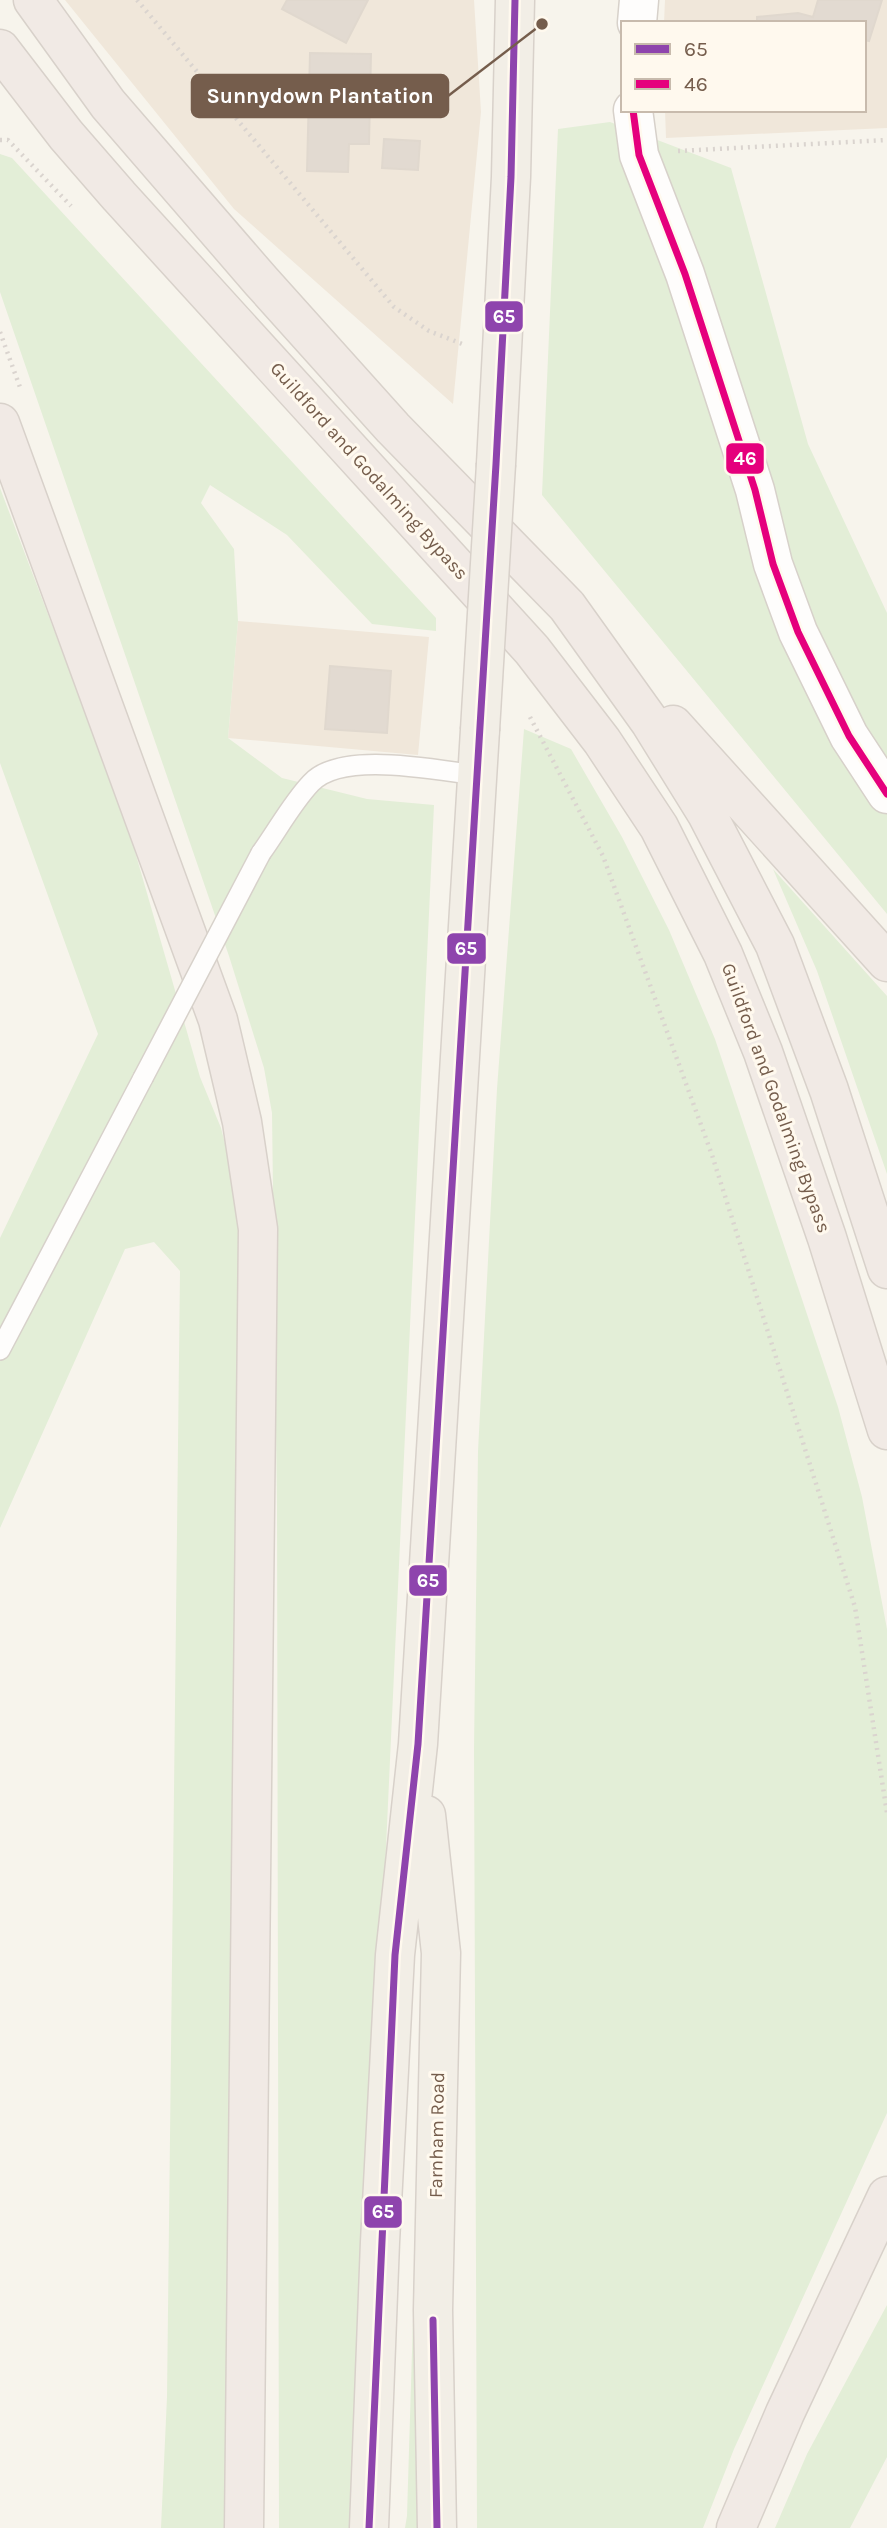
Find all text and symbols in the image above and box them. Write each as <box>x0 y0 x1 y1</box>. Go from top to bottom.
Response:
legend <box>621 21 866 112</box>
text: 65 <box>684 37 708 61</box>
text: 46 <box>684 72 708 96</box>
callout: Sunnydown Plantation <box>192 75 448 117</box>
text: Sunnydown Plantation <box>206 84 434 108</box>
line badge: 65 <box>484 300 524 333</box>
text: 65 <box>493 306 515 328</box>
street label: Guildford and Godalming Bypass <box>265 358 473 584</box>
line badge: 46 <box>725 442 765 475</box>
text: 46 <box>734 448 756 470</box>
line badge: 65 <box>446 932 487 965</box>
text: 65 <box>455 938 477 960</box>
street label: Guildford and Godalming Bypass <box>717 960 835 1236</box>
line badge: 65 <box>408 1564 448 1597</box>
text: 65 <box>417 1570 439 1592</box>
street label: Farnham Road <box>425 2072 449 2198</box>
line badge: 65 <box>363 2195 403 2229</box>
text: 65 <box>372 2201 394 2223</box>

